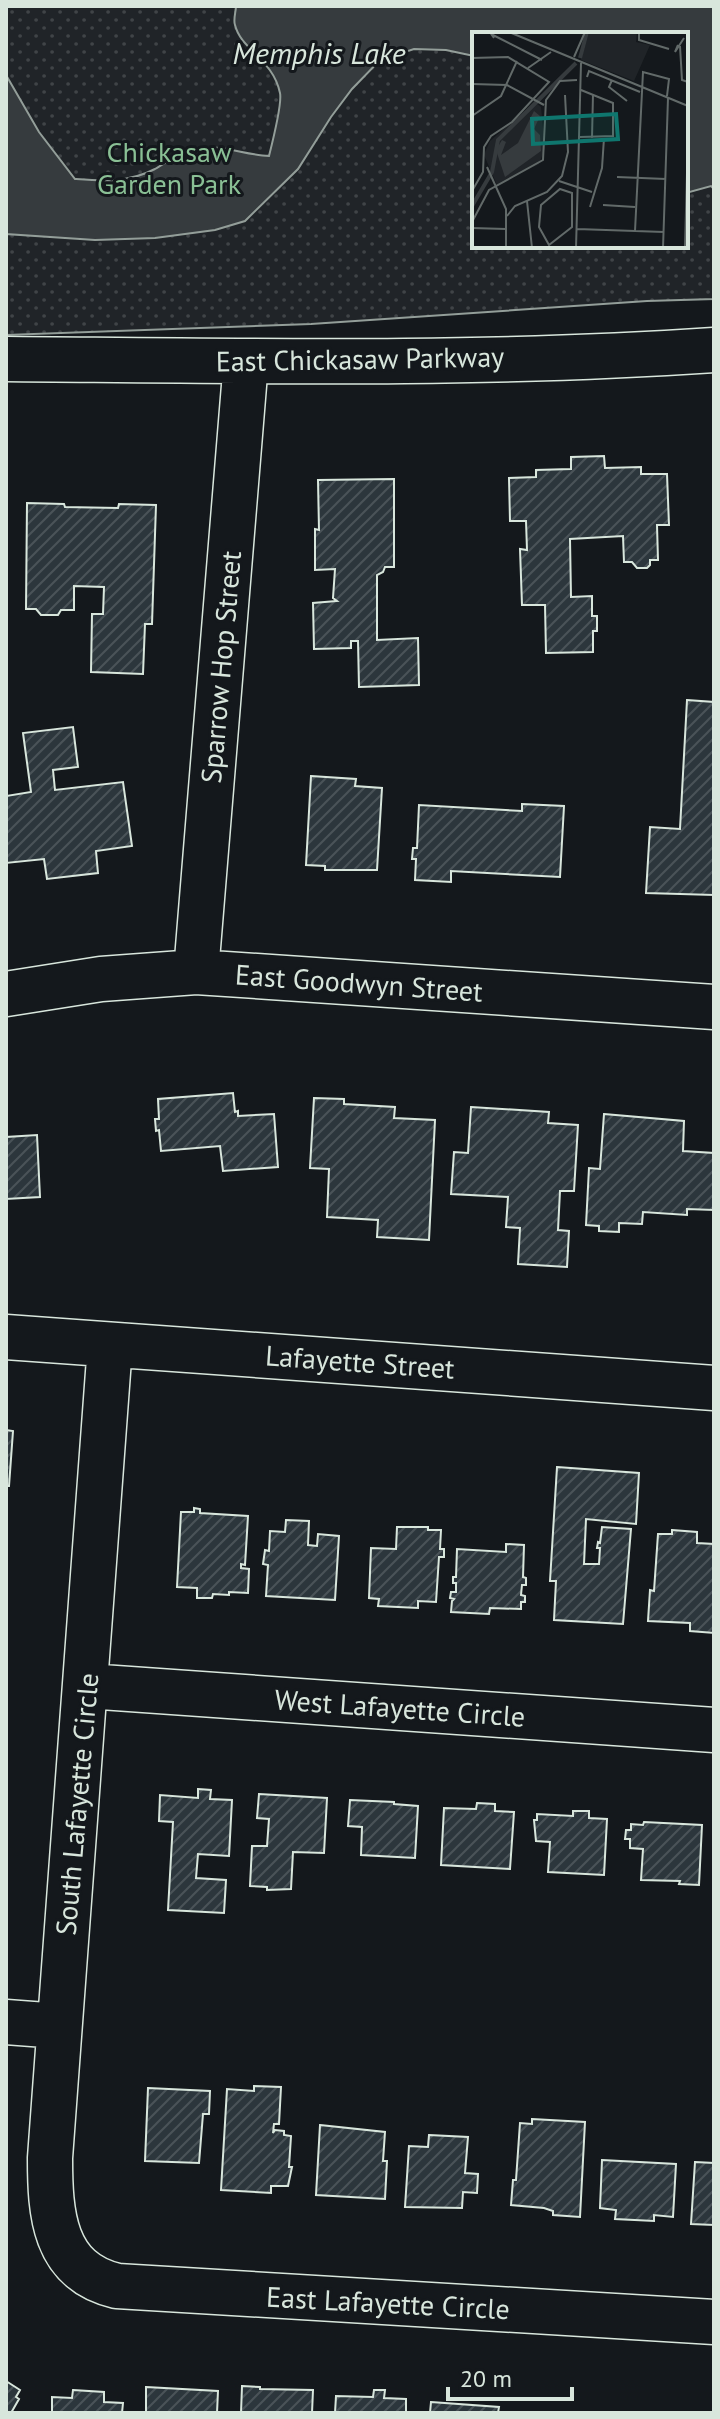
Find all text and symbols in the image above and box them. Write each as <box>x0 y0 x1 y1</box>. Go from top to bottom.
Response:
inset map <box>472 32 688 248</box>
water label: Memphis Lake <box>232 33 406 72</box>
park label: Chickasaw Garden Park <box>97 133 242 202</box>
street label: East Chickasaw Parkway <box>215 337 505 380</box>
street label: Sparrow Hop Street <box>192 549 249 785</box>
street label: East Goodwyn Street <box>234 955 485 1010</box>
street label: Lafayette Street <box>264 1336 456 1387</box>
street label: South Lafayette Circle <box>47 1671 106 1937</box>
street label: West Lafayette Circle <box>274 1680 527 1735</box>
street label: East Lafayette Circle <box>265 2278 511 2327</box>
scale bar <box>448 2351 572 2401</box>
text: 20 m <box>460 2363 512 2394</box>

